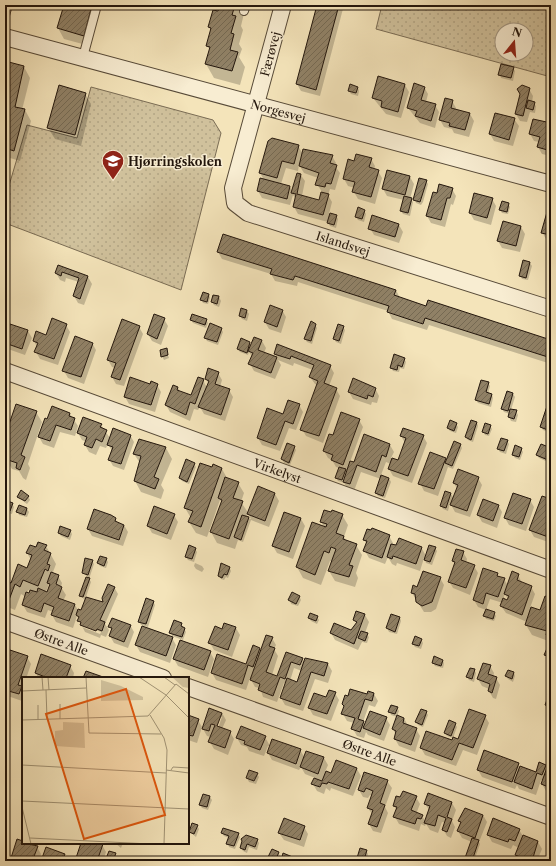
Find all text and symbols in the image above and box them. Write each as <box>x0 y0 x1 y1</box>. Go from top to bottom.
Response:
north arrow <box>494 22 534 62</box>
text: N <box>510 24 524 41</box>
street label: Færøvej <box>257 30 283 78</box>
street label: Norgesvej <box>249 96 307 125</box>
school or university icon: Hjørringskolen <box>100 148 126 181</box>
place label: Hjørringskolen <box>128 154 223 169</box>
street label: Islandsvej <box>314 228 372 259</box>
street label: Virkelyst <box>251 454 304 486</box>
street label: Østre Alle <box>32 625 91 658</box>
inset map <box>22 677 189 844</box>
street label: Østre Alle <box>341 735 399 769</box>

